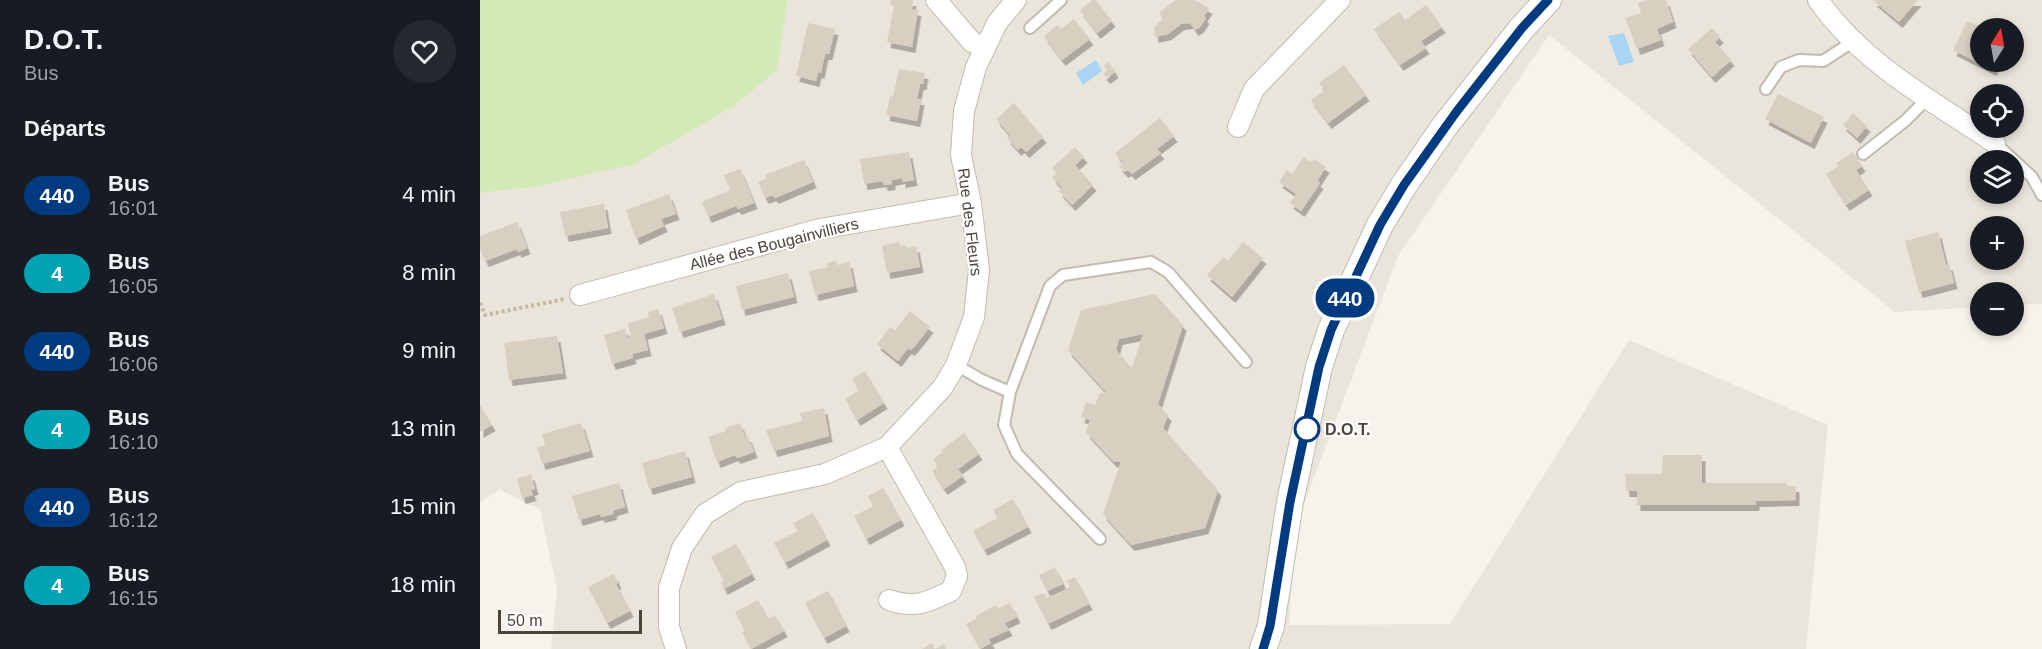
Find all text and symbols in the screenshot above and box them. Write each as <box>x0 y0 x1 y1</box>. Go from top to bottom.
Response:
north arrow <box>1970 18 2024 72</box>
map controls <box>1970 18 2024 336</box>
button: heart <box>393 20 456 83</box>
text: D.O.T. <box>24 24 103 55</box>
text: Bus <box>24 62 58 84</box>
button: locate <box>1970 84 2024 138</box>
text: Départs <box>24 116 106 141</box>
button: layers <box>1970 150 2024 204</box>
street label: Rue des Fleurs <box>955 167 985 277</box>
text: Bus <box>108 171 150 196</box>
text: 4 min <box>402 182 456 207</box>
text: 440 <box>39 184 75 207</box>
text: 16:01 <box>108 197 158 219</box>
street label: Allée des Bougainvilliers <box>688 215 860 273</box>
button: + <box>1970 216 2024 270</box>
text: Bus <box>108 249 150 274</box>
text: 8 min <box>402 260 456 285</box>
text: 4 <box>51 262 63 285</box>
text: 16:05 <box>108 275 158 297</box>
line badge: 440 <box>1310 278 1380 318</box>
button: − <box>1970 282 2024 336</box>
text: 440 <box>1327 287 1363 310</box>
text: Bus <box>108 327 150 352</box>
text: 9 min <box>402 338 456 363</box>
text: 440 <box>39 340 75 363</box>
text: 16:06 <box>108 353 158 375</box>
text: Bus <box>108 405 150 430</box>
text: 13 min <box>390 416 456 441</box>
marker: D.O.T. <box>1294 416 1320 442</box>
text: 4 <box>51 418 63 441</box>
place label: D.O.T. <box>1325 421 1370 438</box>
text: 16:10 <box>108 431 158 453</box>
text: Bus <box>108 483 150 508</box>
text: 15 min <box>390 494 456 519</box>
text: 440 <box>39 496 75 519</box>
text: 16:12 <box>108 509 158 531</box>
text: Bus <box>108 561 150 586</box>
text: 18 min <box>390 572 456 597</box>
text: 4 <box>51 574 63 597</box>
text: 16:15 <box>108 587 158 609</box>
scale bar <box>498 607 642 634</box>
text: 50 m <box>507 612 543 629</box>

